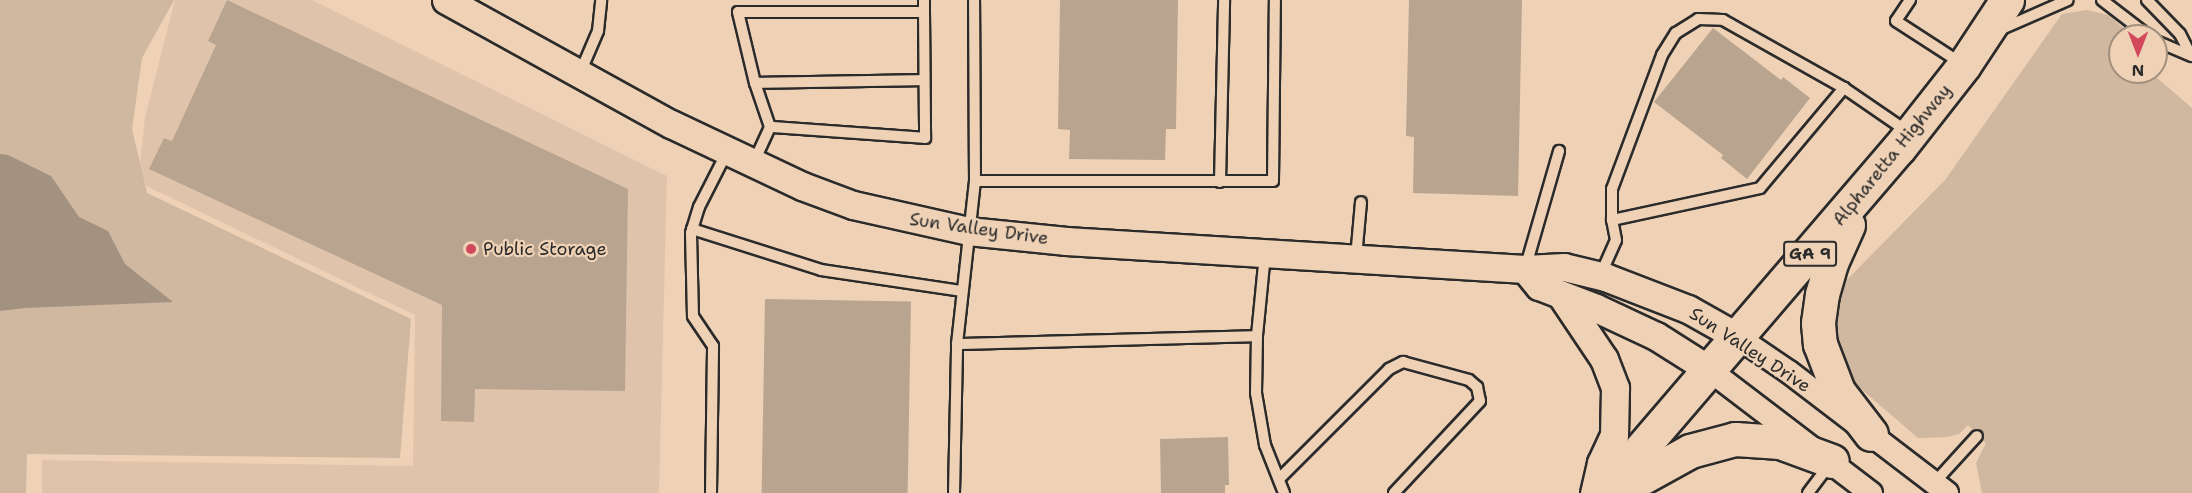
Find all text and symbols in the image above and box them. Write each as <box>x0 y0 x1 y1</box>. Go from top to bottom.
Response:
north arrow <box>2108 24 2168 84</box>
text: N <box>2132 60 2144 81</box>
street label: Alpharetta Highway <box>1828 80 1956 230</box>
street label: Sun Valley Drive <box>908 209 1050 249</box>
place label: Public Storage <box>483 238 607 260</box>
road number: GA 9 <box>1783 241 1837 267</box>
marker: Public Storage <box>464 242 478 256</box>
street label: Sun Valley Drive <box>1685 303 1815 397</box>

